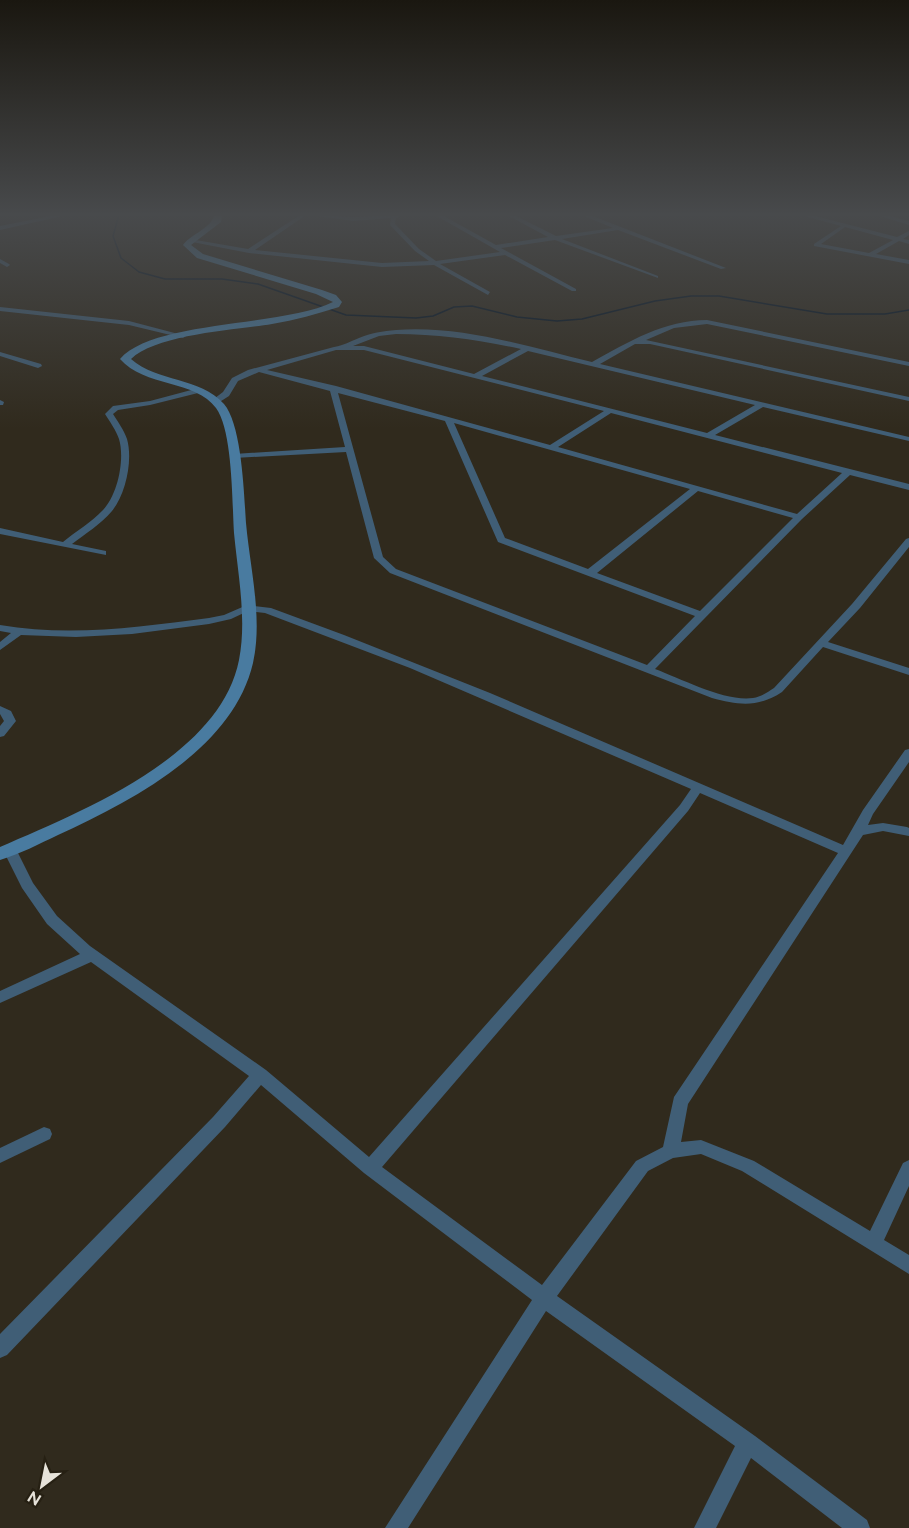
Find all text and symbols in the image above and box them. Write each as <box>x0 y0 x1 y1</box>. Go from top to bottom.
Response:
north arrow <box>12 1456 72 1516</box>
text: N <box>24 1487 45 1510</box>

